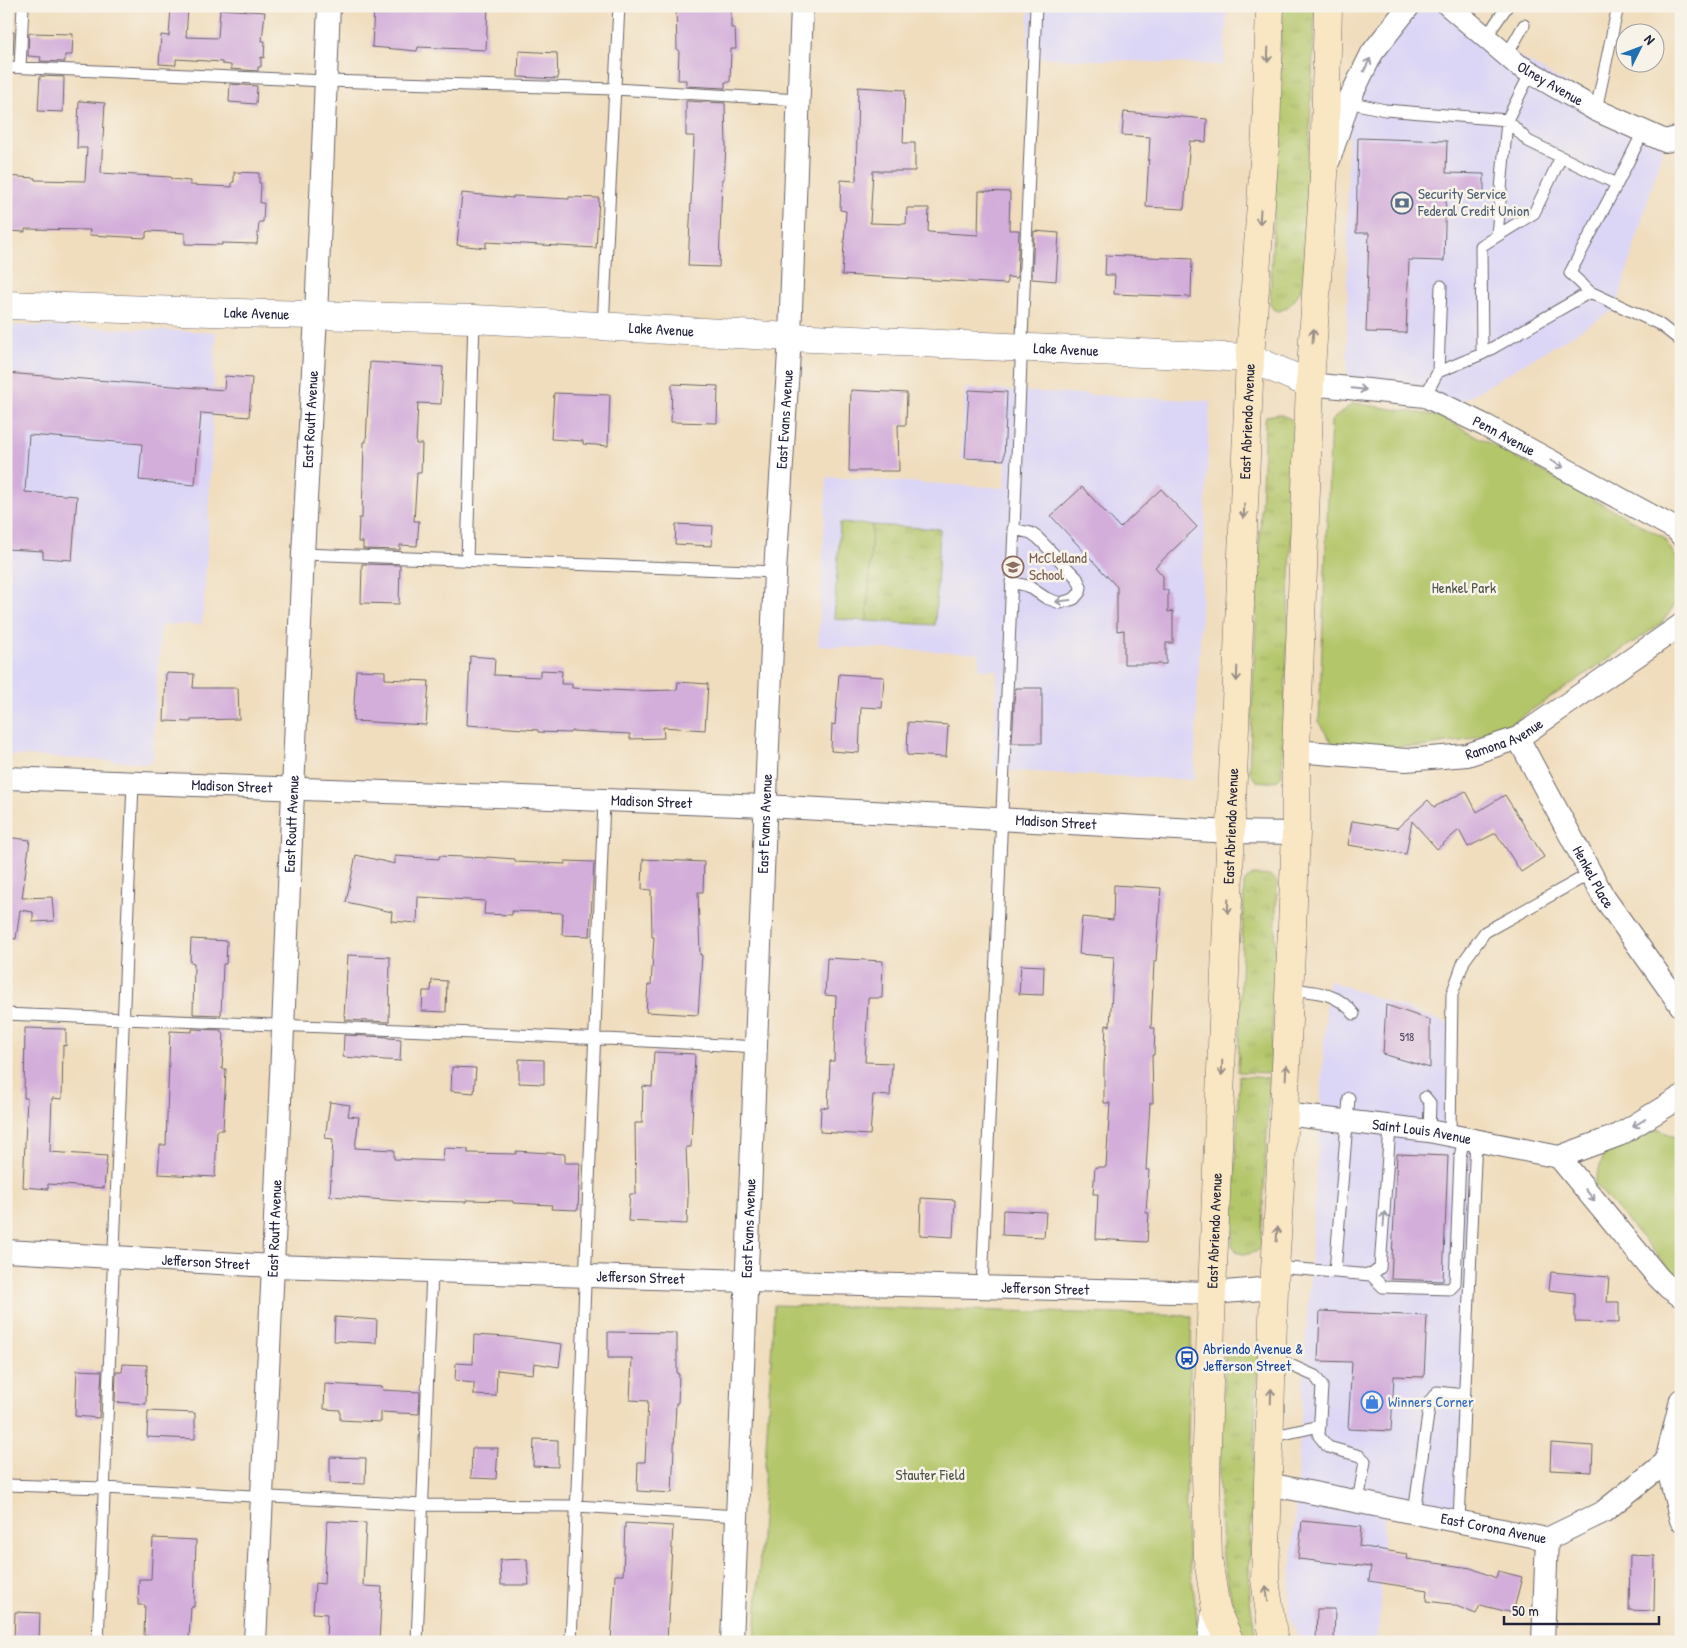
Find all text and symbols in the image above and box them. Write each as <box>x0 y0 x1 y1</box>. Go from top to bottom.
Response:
north arrow <box>1614 22 1664 72</box>
text: N <box>1640 30 1660 48</box>
one-way arrow <box>1264 47 1273 63</box>
street label: Olney Avenue <box>1514 56 1587 111</box>
one-way arrow <box>1362 57 1372 72</box>
place label: Security Service Federal Credit Union <box>1417 183 1530 221</box>
bank icon: Security Service Federal Credit Union <box>1390 191 1414 215</box>
one-way arrow <box>1255 209 1264 225</box>
street label: Lake Avenue <box>224 301 290 324</box>
street label: Lake Avenue <box>628 317 695 342</box>
one-way arrow <box>1309 328 1318 344</box>
street label: Lake Avenue <box>1033 337 1099 361</box>
street label: East Abriendo Avenue <box>1234 363 1260 480</box>
street label: East Evans Avenue <box>771 369 798 470</box>
street label: East Routt Avenue <box>297 370 323 469</box>
one-way arrow <box>1351 384 1367 394</box>
street label: Penn Avenue <box>1469 410 1539 461</box>
one-way arrow <box>1549 459 1564 469</box>
one-way arrow <box>1239 503 1249 519</box>
place label: McClelland School <box>1029 547 1087 585</box>
school or university icon: McClelland School <box>1001 555 1025 579</box>
park label: Henkel Park <box>1432 577 1496 598</box>
one-way arrow <box>1055 597 1071 606</box>
one-way arrow <box>1233 665 1242 681</box>
street label: Ramona Avenue <box>1462 713 1547 765</box>
street label: East Abriendo Avenue <box>1218 768 1243 884</box>
street label: East Evans Avenue <box>752 773 777 874</box>
street label: Madison Street <box>191 774 274 798</box>
street label: East Routt Avenue <box>279 775 304 873</box>
street label: Madison Street <box>611 789 693 813</box>
street label: Madison Street <box>1015 809 1098 835</box>
street label: Henkel Place <box>1568 842 1619 912</box>
one-way arrow <box>1223 898 1233 914</box>
house number: 518 <box>1400 1028 1414 1045</box>
one-way arrow <box>1217 1060 1226 1076</box>
one-way arrow <box>1281 1064 1290 1080</box>
street label: Saint Louis Avenue <box>1371 1113 1473 1149</box>
one-way arrow <box>1633 1118 1647 1128</box>
street label: East Abriendo Avenue <box>1201 1172 1227 1289</box>
street label: East Evans Avenue <box>736 1178 761 1279</box>
street label: East Routt Avenue <box>261 1179 287 1278</box>
one-way arrow <box>1585 1188 1596 1201</box>
one-way arrow <box>1379 1212 1388 1228</box>
one-way arrow <box>1273 1226 1282 1242</box>
street label: Jefferson Street <box>161 1249 251 1275</box>
street label: Jefferson Street <box>596 1265 686 1289</box>
street label: Jefferson Street <box>1001 1277 1090 1300</box>
place label: Abriendo Avenue & Jefferson Street <box>1203 1338 1303 1376</box>
bus stop icon: Abriendo Avenue & Jefferson Street <box>1175 1346 1199 1370</box>
one-way arrow <box>1266 1389 1275 1405</box>
shop icon: Winners Corner <box>1360 1390 1384 1414</box>
place label: Winners Corner <box>1388 1391 1474 1412</box>
park label: Stauter Field <box>895 1464 965 1485</box>
street label: East Corona Avenue <box>1439 1507 1548 1549</box>
one-way arrow <box>1262 1586 1272 1602</box>
scale bar <box>1504 1593 1660 1625</box>
text: 50 m <box>1512 1600 1539 1621</box>

